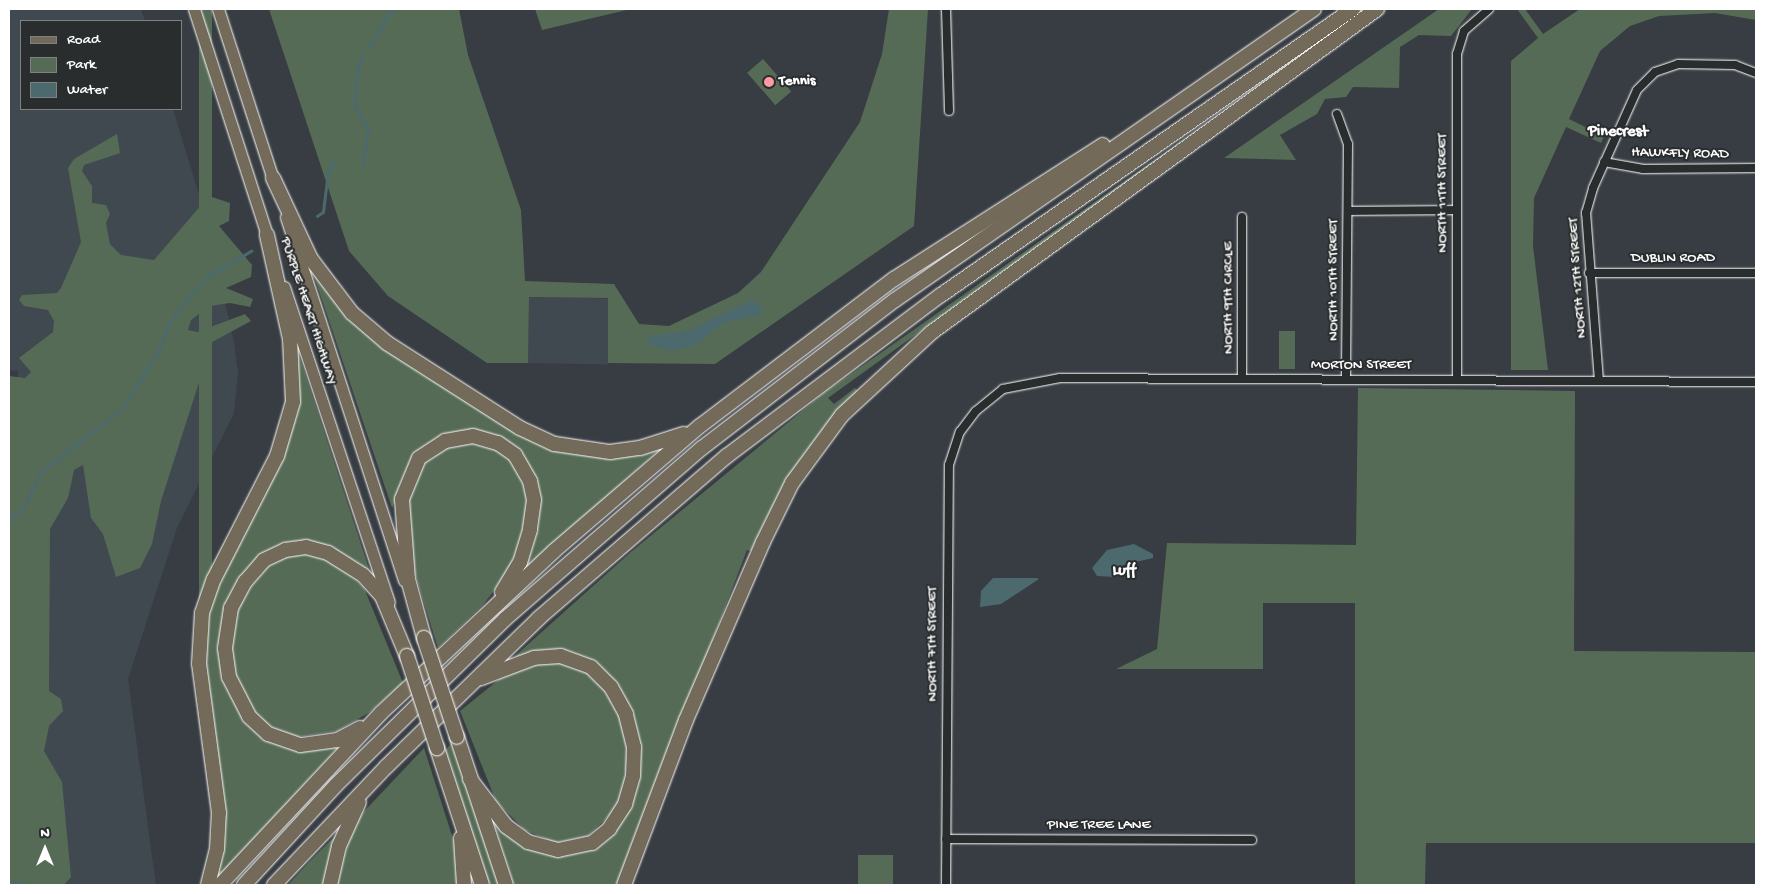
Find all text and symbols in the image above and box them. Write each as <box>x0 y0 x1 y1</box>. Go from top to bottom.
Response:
legend <box>20 20 182 110</box>
text: Road <box>67 31 100 49</box>
text: Park <box>67 56 96 74</box>
place label: Tennis <box>779 73 816 91</box>
marker: Tennis <box>763 76 775 88</box>
text: Water <box>67 81 107 99</box>
district label: Pinecrest <box>1588 123 1648 143</box>
street label: NORTH 11TH STREET <box>1434 133 1452 253</box>
street label: HAWKFLY ROAD <box>1631 144 1729 164</box>
street label: NORTH 12TH STREET <box>1565 217 1591 339</box>
street label: NORTH 10TH STREET <box>1325 219 1343 341</box>
street label: PURPLE HEART HIGHWAY <box>276 235 340 387</box>
street label: NORTH 9TH CIRCLE <box>1220 242 1238 354</box>
street label: DUBLIN ROAD <box>1631 250 1715 268</box>
street label: MORTON STREET <box>1311 357 1411 375</box>
district label: Luff <box>1112 562 1136 582</box>
street label: NORTH 7TH STREET <box>924 586 942 702</box>
street label: PINE TREE LANE <box>1047 817 1151 835</box>
north arrow <box>20 824 70 874</box>
text: N <box>40 825 50 842</box>

